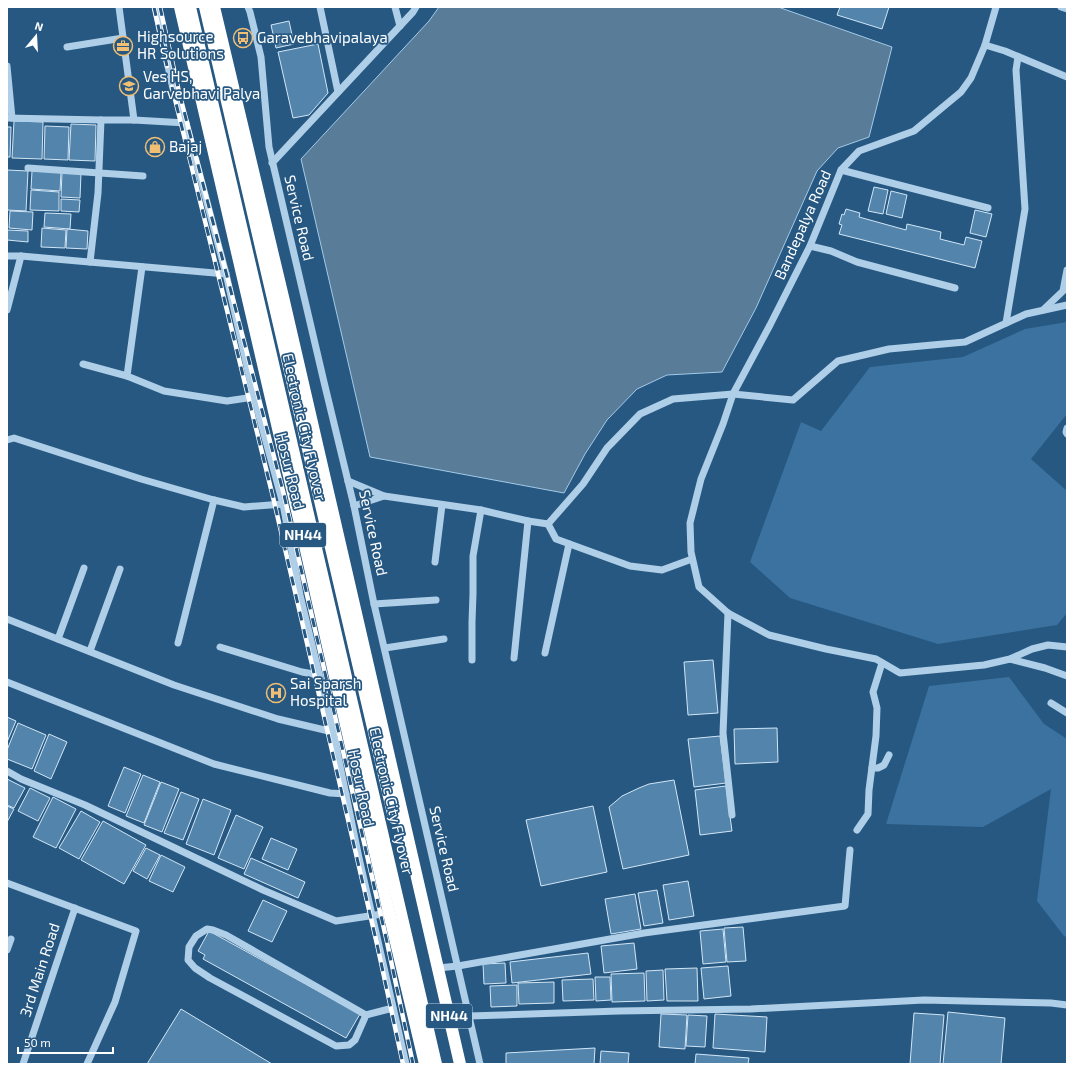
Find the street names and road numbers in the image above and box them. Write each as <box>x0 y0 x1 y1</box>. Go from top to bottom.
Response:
street label: Bandepalya Road <box>770 167 834 282</box>
street label: Service Road <box>281 173 319 262</box>
street label: Electronic City Flyover <box>279 351 331 502</box>
street label: Hosur Road <box>273 431 309 511</box>
street label: Service Road <box>356 488 392 577</box>
road number: NH44 <box>280 523 326 547</box>
street label: Electronic City Flyover <box>366 725 418 876</box>
street label: Hosur Road <box>345 748 379 828</box>
street label: Service Road <box>426 804 464 893</box>
street label: 3rd Main Road <box>15 920 63 1019</box>
road number: NH44 <box>426 1004 472 1028</box>

